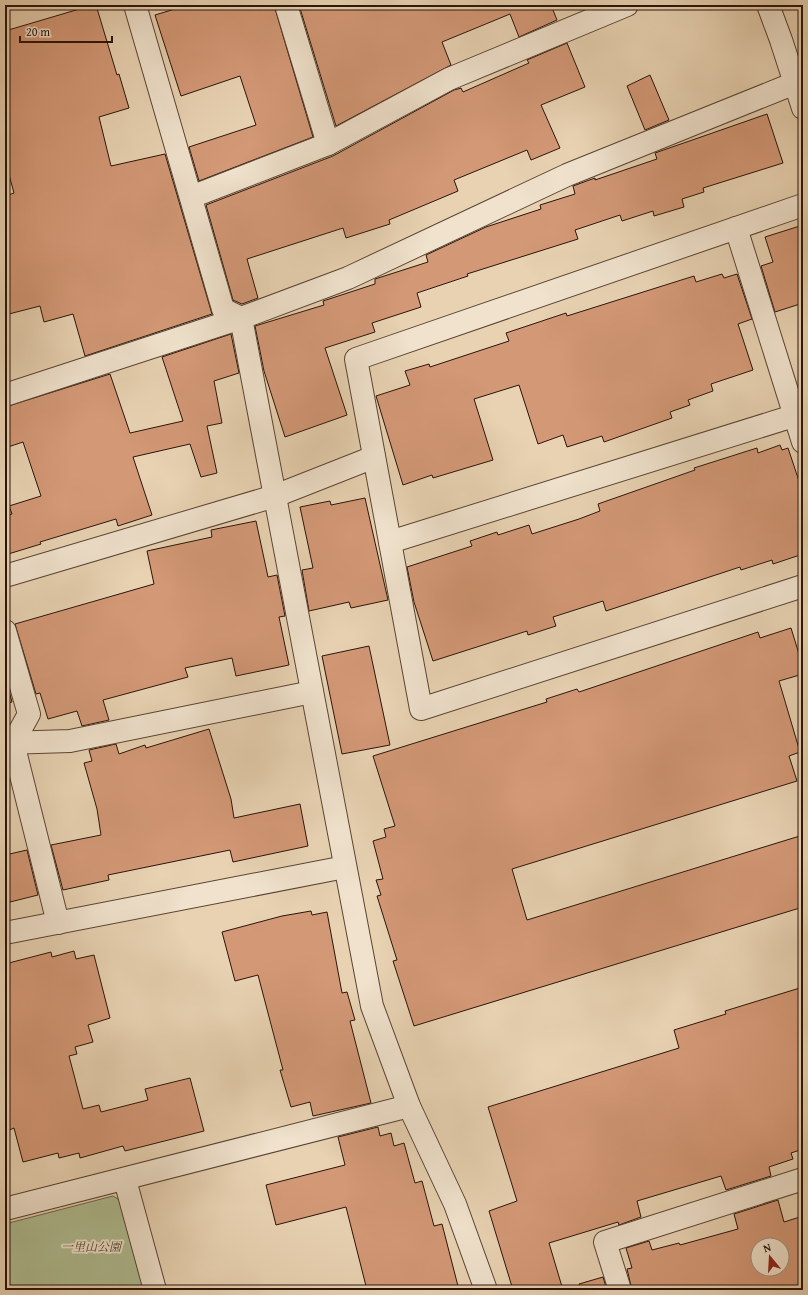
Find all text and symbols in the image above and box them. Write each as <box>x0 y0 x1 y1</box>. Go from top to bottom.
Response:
scale bar <box>20 18 112 44</box>
text: 20 m <box>26 23 50 40</box>
north arrow <box>750 1237 790 1277</box>
park label: 一里山公園 <box>61 1238 123 1255</box>
text: N <box>761 1239 773 1256</box>

